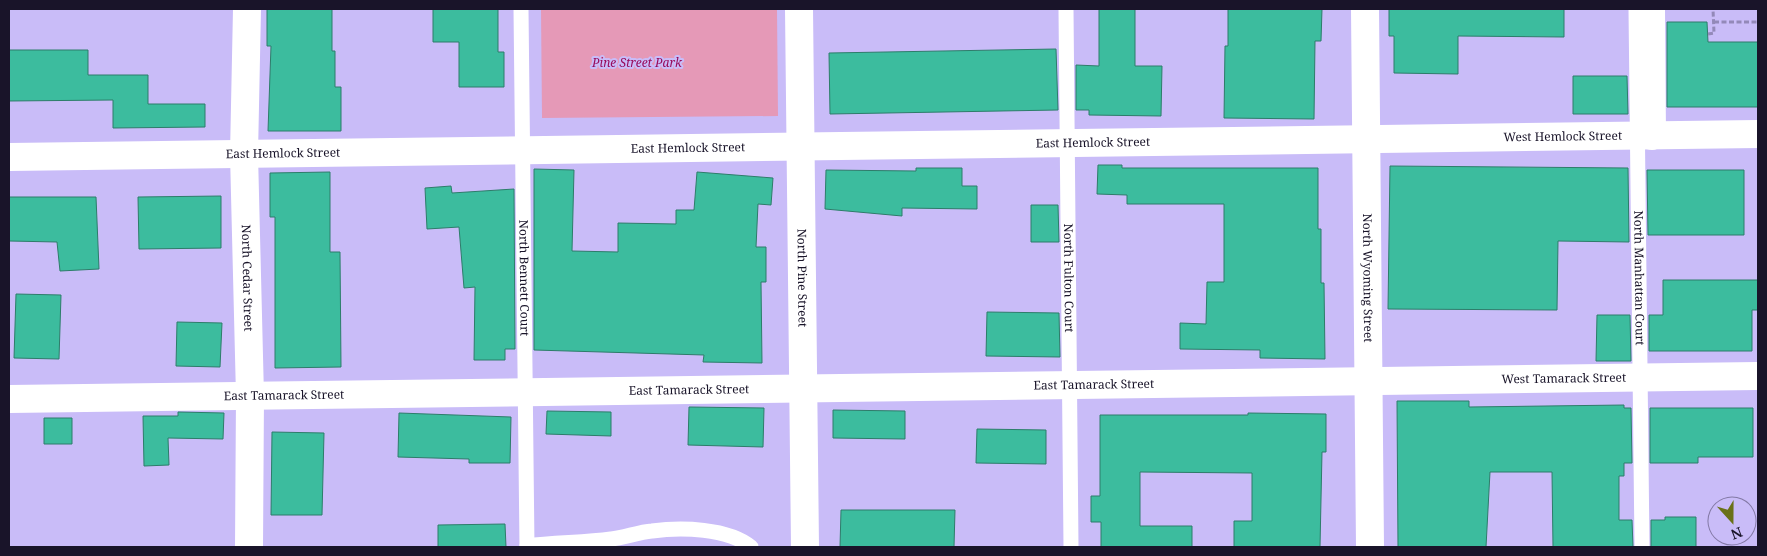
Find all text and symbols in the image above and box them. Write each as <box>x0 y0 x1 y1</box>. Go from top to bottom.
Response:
park label: Pine Street Park <box>591 54 683 71</box>
street label: West Hemlock Street <box>1503 127 1622 145</box>
street label: East Hemlock Street <box>1036 133 1150 151</box>
street label: East Hemlock Street <box>631 138 745 157</box>
street label: East Hemlock Street <box>226 144 340 162</box>
street label: North Manhattan Court <box>1630 210 1649 345</box>
street label: North Wyoming Street <box>1359 213 1377 343</box>
street label: North Bennett Court <box>515 220 534 336</box>
street label: North Fulton Court <box>1060 223 1078 333</box>
street label: North Cedar Street <box>238 224 257 332</box>
street label: North Pine Street <box>793 229 812 327</box>
street label: West Tamarack Street <box>1501 369 1626 387</box>
street label: East Tamarack Street <box>1033 375 1154 394</box>
street label: East Tamarack Street <box>628 380 749 399</box>
street label: East Tamarack Street <box>224 386 344 404</box>
north arrow <box>1707 496 1757 546</box>
text: N <box>1728 523 1745 544</box>

